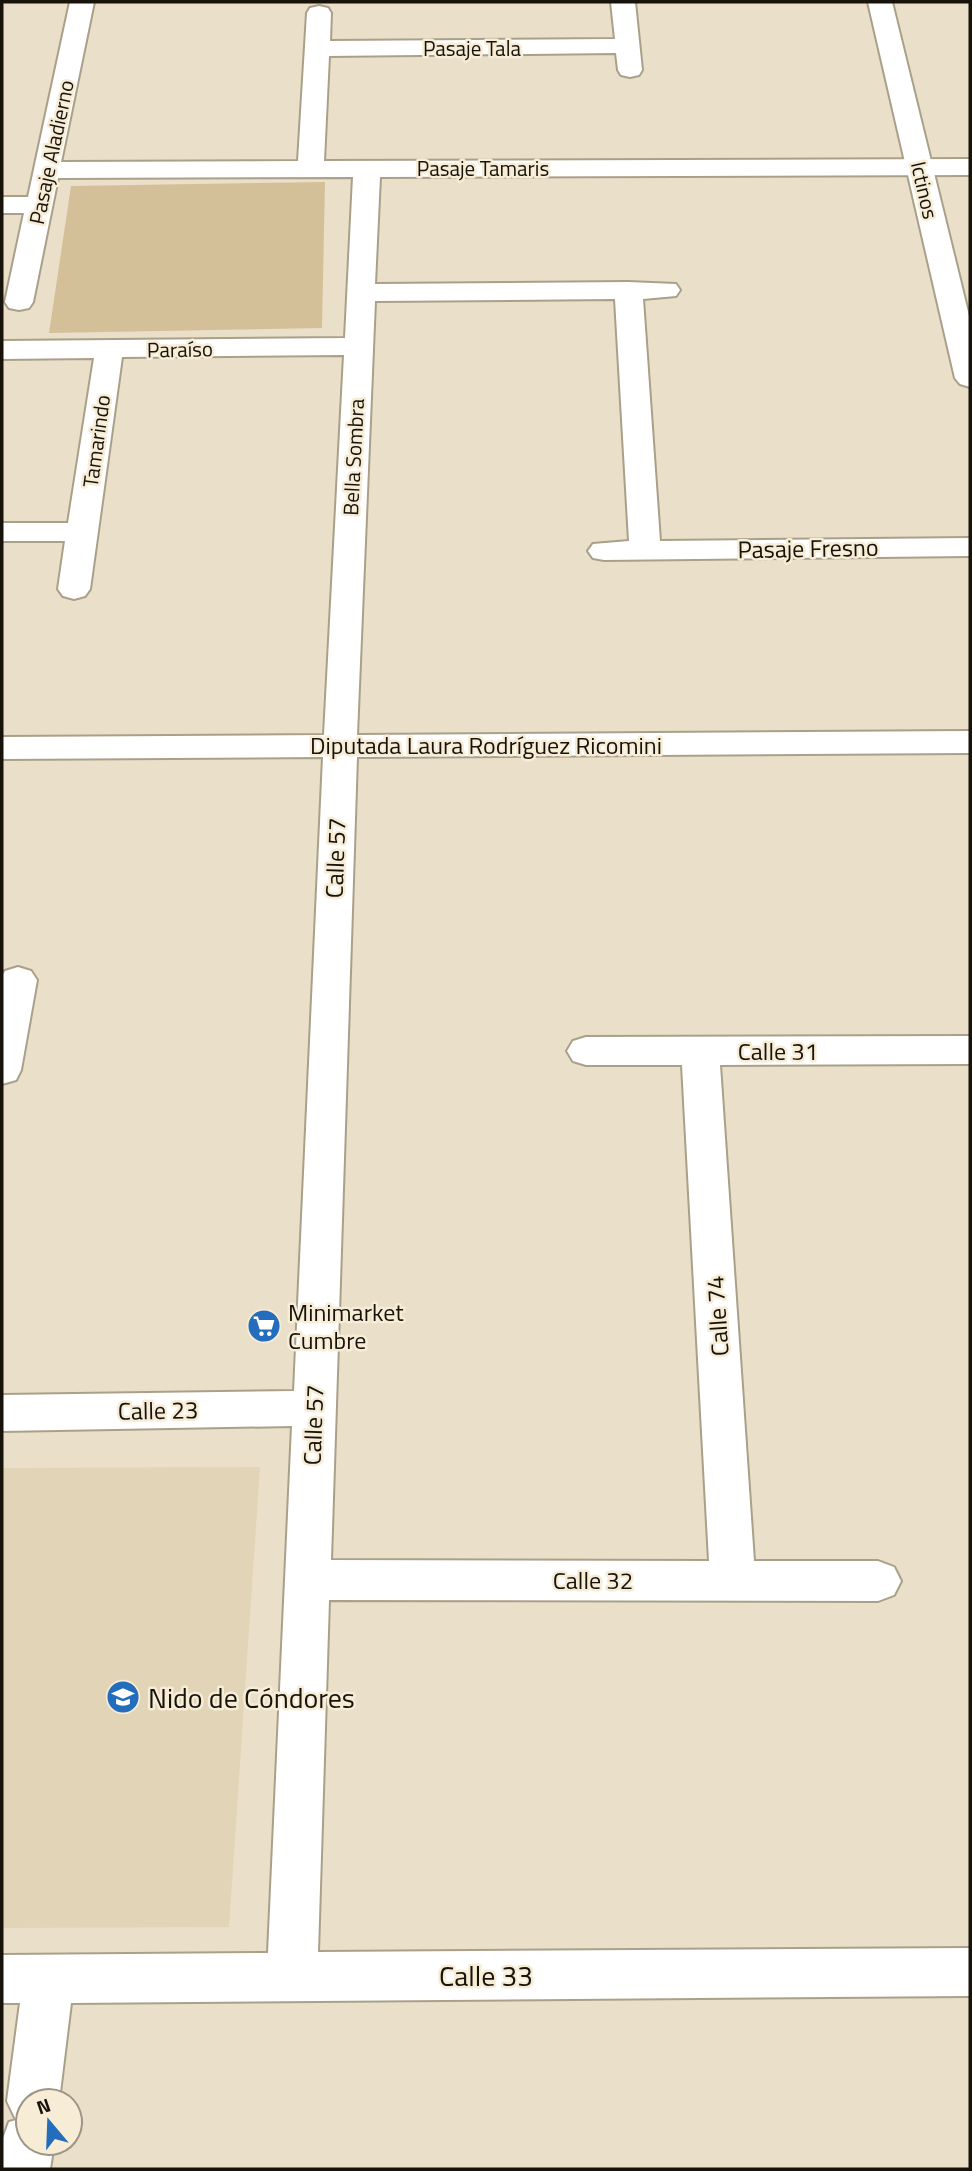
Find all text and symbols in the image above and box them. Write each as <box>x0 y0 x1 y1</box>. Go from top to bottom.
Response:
street label: Pasaje Tala <box>423 32 521 64</box>
street label: Pasaje Aladierno <box>20 77 82 227</box>
street label: Pasaje Tamaris <box>417 152 549 184</box>
street label: Ictinos <box>903 158 947 222</box>
street label: Paraíso <box>147 332 213 366</box>
street label: Tamarindo <box>74 393 118 489</box>
street label: Bella Sombra <box>334 397 372 516</box>
street label: Pasaje Fresno <box>737 529 879 567</box>
street label: Diputada Laura Rodríguez Ricomini <box>310 727 662 763</box>
street label: Calle 57 <box>316 817 354 899</box>
street label: Calle 31 <box>738 1033 818 1069</box>
street label: Calle 74 <box>696 1275 738 1357</box>
place label: Minimarket Cumbre <box>288 1294 404 1358</box>
supermarket icon: Minimarket Cumbre <box>245 1307 283 1345</box>
street label: Calle 57 <box>294 1384 332 1466</box>
street label: Calle 23 <box>117 1391 199 1429</box>
street label: Calle 32 <box>553 1562 633 1598</box>
place label: Nido de Cóndores <box>148 1676 355 1719</box>
school or university icon: Nido de Cóndores <box>104 1678 142 1716</box>
street label: Calle 33 <box>439 1954 533 1997</box>
north arrow <box>14 2087 84 2157</box>
text: N <box>32 2090 54 2121</box>

